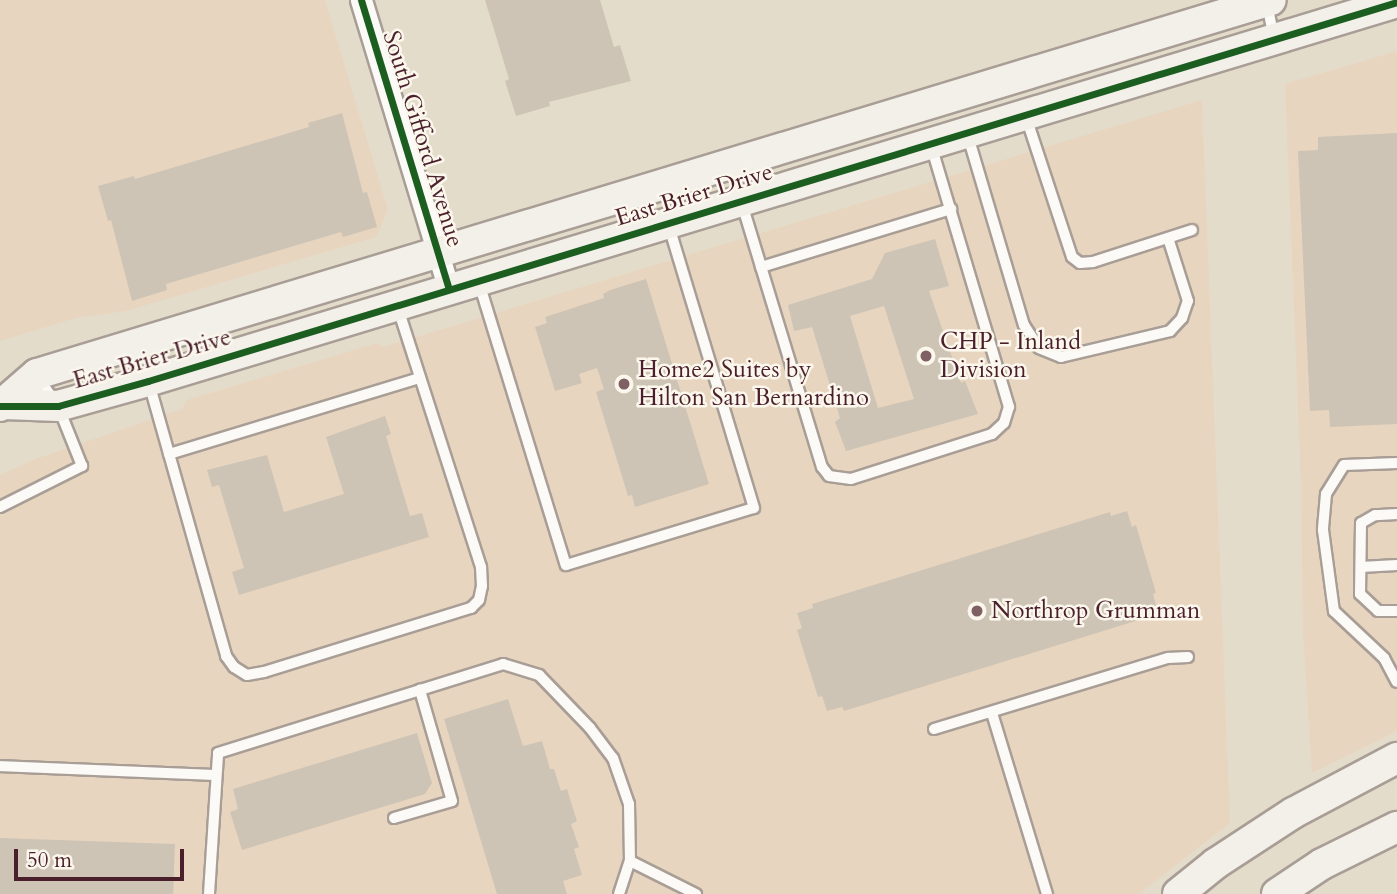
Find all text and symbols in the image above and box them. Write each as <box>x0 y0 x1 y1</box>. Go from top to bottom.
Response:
street label: South Gifford Avenue <box>376 28 470 250</box>
street label: East Brier Drive <box>612 157 776 233</box>
street label: East Brier Drive <box>70 323 234 395</box>
place label: CHP - Inland Division <box>940 328 1081 384</box>
marker: CHP - Inland Division <box>918 348 934 364</box>
place label: Home2 Suites by Hilton San Bernardino <box>638 356 869 412</box>
marker: Home2 Suites by Hilton San Bernardino <box>616 376 632 392</box>
place label: Northrop Grumman <box>991 597 1200 625</box>
marker: Northrop Grumman <box>969 603 985 619</box>
scale bar <box>18 834 187 878</box>
text: 50 m <box>27 846 72 875</box>

